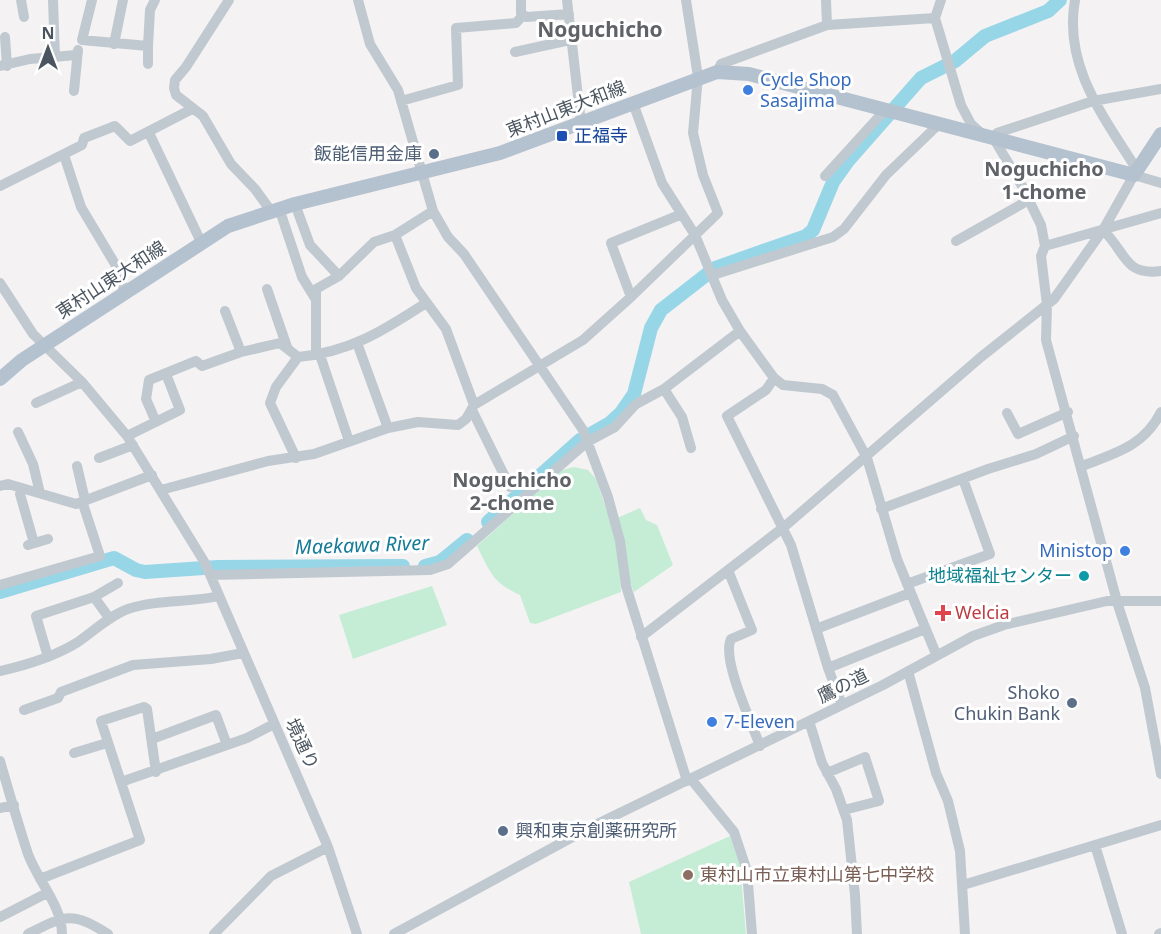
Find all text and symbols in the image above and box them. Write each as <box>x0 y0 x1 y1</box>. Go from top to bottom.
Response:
district label: Noguchicho <box>537 15 663 43</box>
north arrow <box>18 18 78 78</box>
text: N <box>41 22 55 44</box>
place label: Cycle Shop Sasajima <box>760 67 852 112</box>
street label: 東村山東大和線 <box>503 74 629 142</box>
marker: Cycle Shop Sasajima <box>741 83 755 97</box>
place label: 正福寺 <box>574 123 628 147</box>
marker: 正福寺 <box>555 129 569 143</box>
place label: 飯能信用金庫 <box>314 141 422 165</box>
marker: 飯能信用金庫 <box>427 147 441 161</box>
district label: Noguchicho 1-chome <box>984 155 1104 205</box>
street label: 東村山東大和線 <box>51 235 170 324</box>
district label: Noguchicho 2-chome <box>452 466 572 516</box>
water label: Maekawa River <box>294 529 431 560</box>
place label: Ministop <box>1039 538 1113 562</box>
marker: Ministop <box>1118 544 1132 558</box>
place label: 地域福祉センター <box>928 563 1072 587</box>
marker: 地域福祉センター <box>1077 569 1091 583</box>
place label: Welcia <box>955 600 1010 624</box>
marker: Welcia <box>936 606 950 620</box>
street label: 鷹の道 <box>813 662 872 708</box>
place label: Shoko Chukin Bank <box>954 680 1060 725</box>
marker: Shoko Chukin Bank <box>1065 696 1079 710</box>
place label: 7-Eleven <box>724 709 795 733</box>
street label: 境通り <box>281 714 325 773</box>
marker: 7-Eleven <box>705 715 719 729</box>
place label: 興和東京創薬研究所 <box>515 818 677 842</box>
marker: 興和東京創薬研究所 <box>496 824 510 838</box>
place label: 東村山市立東村山第七中学校 <box>700 862 934 886</box>
marker: 東村山市立東村山第七中学校 <box>681 868 695 882</box>

